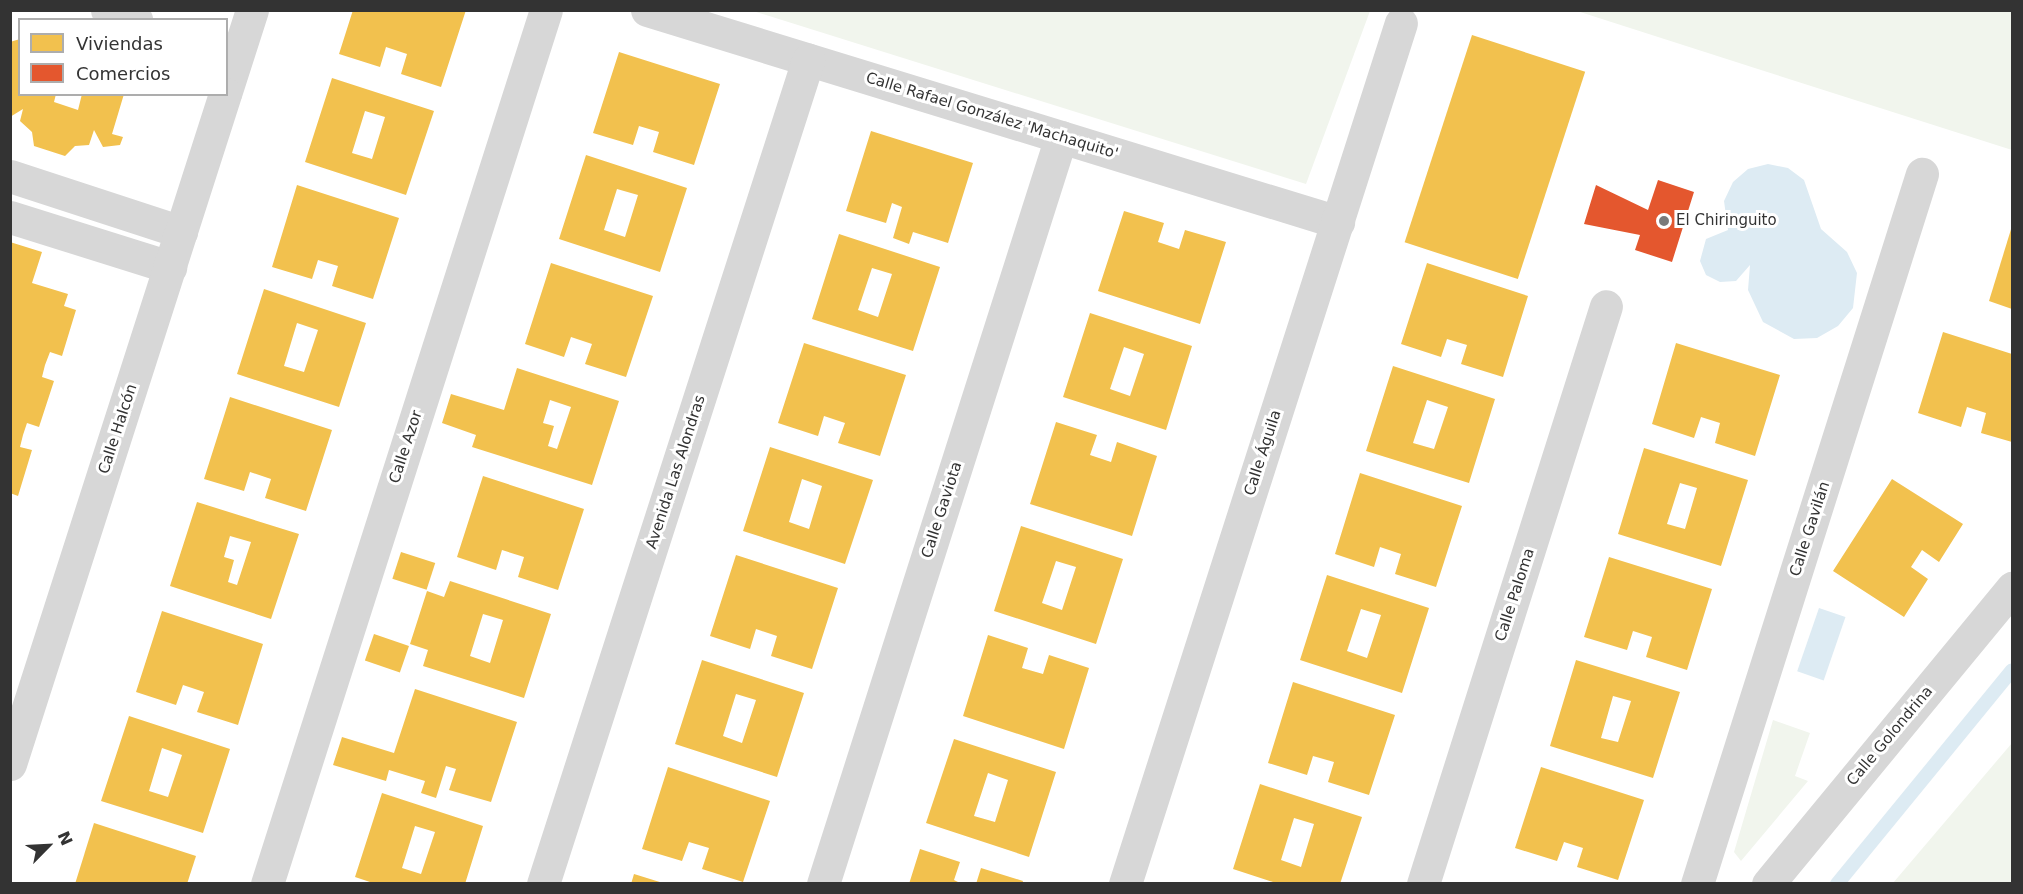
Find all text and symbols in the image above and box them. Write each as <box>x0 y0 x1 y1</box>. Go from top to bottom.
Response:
legend <box>18 18 228 96</box>
text: Viviendas <box>76 33 163 54</box>
text: Comercios <box>76 63 170 84</box>
street label: Calle Rafael González 'Machaquito' <box>864 69 1120 163</box>
place label: El Chiringuito <box>1676 212 1777 230</box>
marker: El Chiringuito <box>1657 214 1671 228</box>
street label: Calle Halcón <box>95 382 141 476</box>
street label: Avenida Las Alondras <box>643 393 709 551</box>
street label: Calle Azor <box>386 408 426 486</box>
street label: Calle Águila <box>1241 408 1285 498</box>
street label: Calle Gaviota <box>918 460 966 560</box>
street label: Calle Gavilán <box>1786 479 1834 579</box>
street label: Calle Paloma <box>1491 546 1539 644</box>
street label: Calle Golondrina <box>1843 683 1937 789</box>
north arrow <box>18 816 78 876</box>
text: N <box>53 828 76 848</box>

